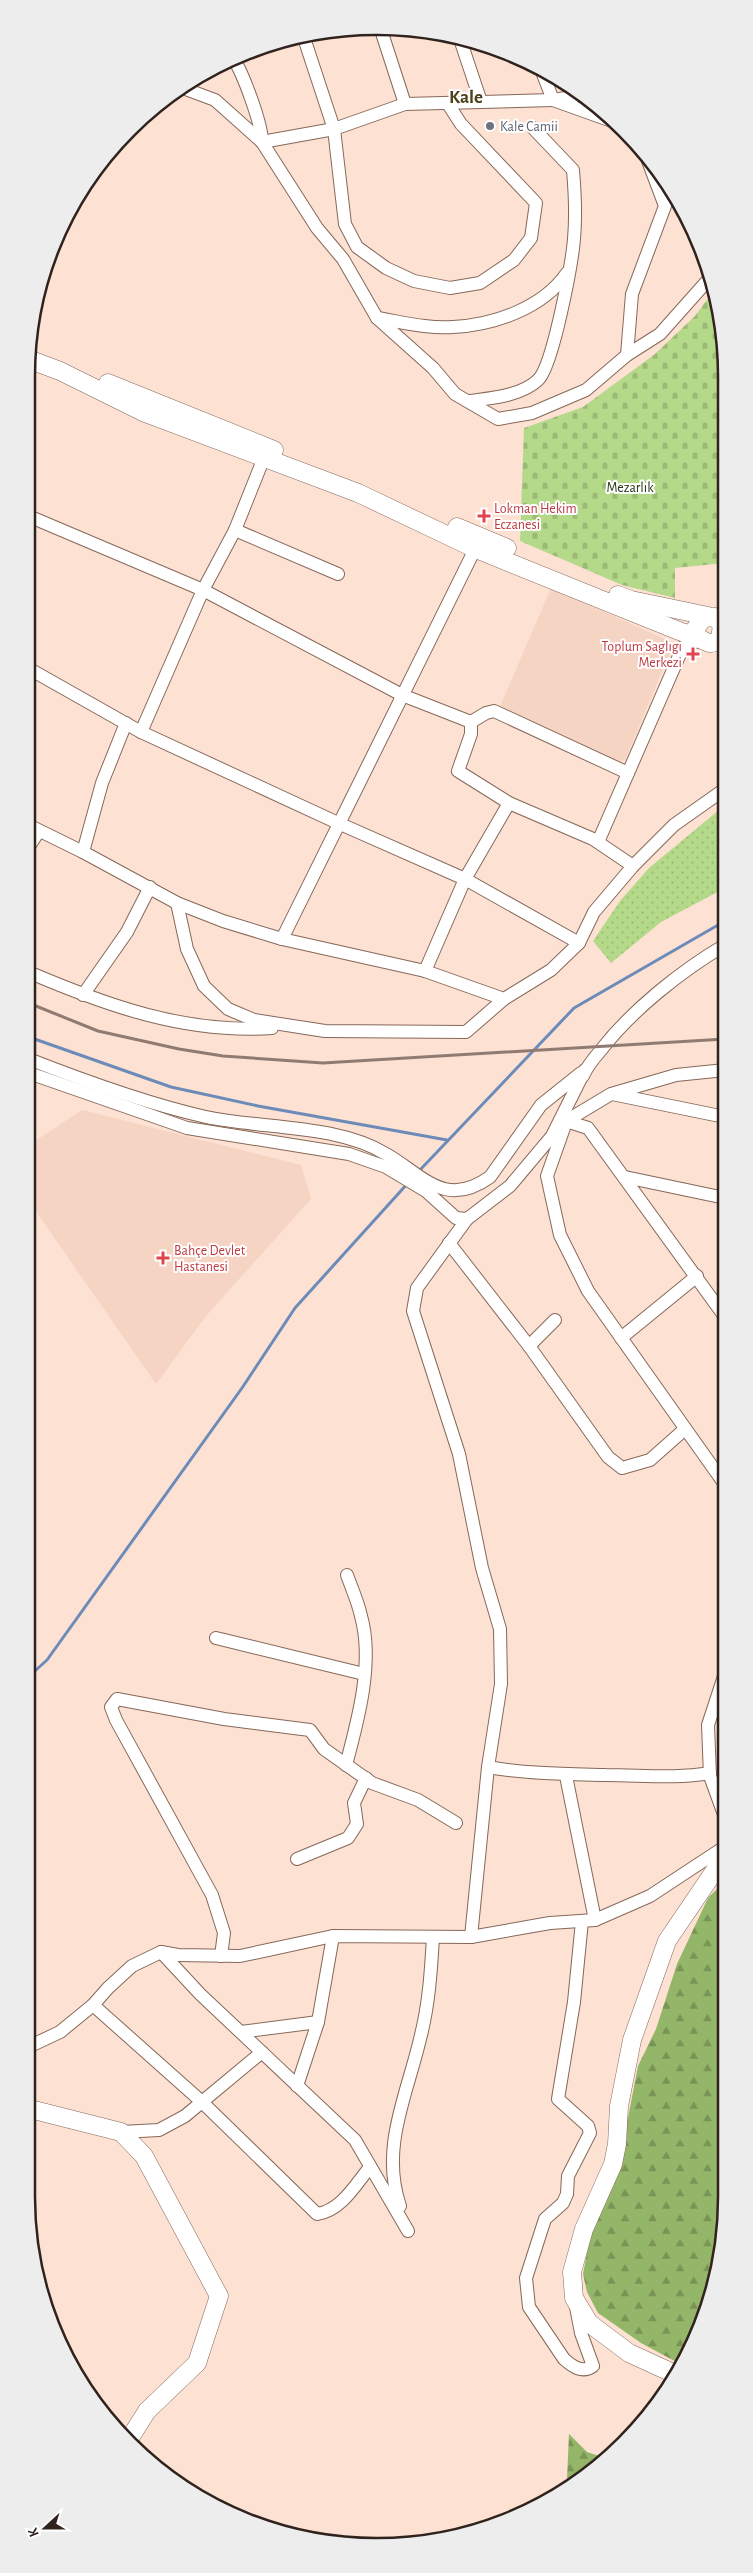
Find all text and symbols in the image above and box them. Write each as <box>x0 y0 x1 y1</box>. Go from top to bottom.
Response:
district label: Kale <box>449 88 483 107</box>
marker: Kale Camii <box>484 120 496 132</box>
place label: Kale Camii <box>500 120 558 134</box>
park label: Mezarlık <box>606 481 654 495</box>
place label: Lokman Hekim Eczanesi <box>494 502 577 532</box>
marker: Lokman Hekim Eczanesi <box>478 510 490 522</box>
place label: Toplum Saglıgı Merkezi <box>601 640 682 670</box>
marker: Toplum Saglıgı Merkezi <box>686 647 700 661</box>
place label: Bahçe Devlet Hastanesi <box>174 1244 246 1274</box>
marker: Bahçe Devlet Hastanesi <box>156 1251 170 1265</box>
north arrow <box>20 2503 70 2553</box>
text: K <box>26 2525 42 2539</box>

